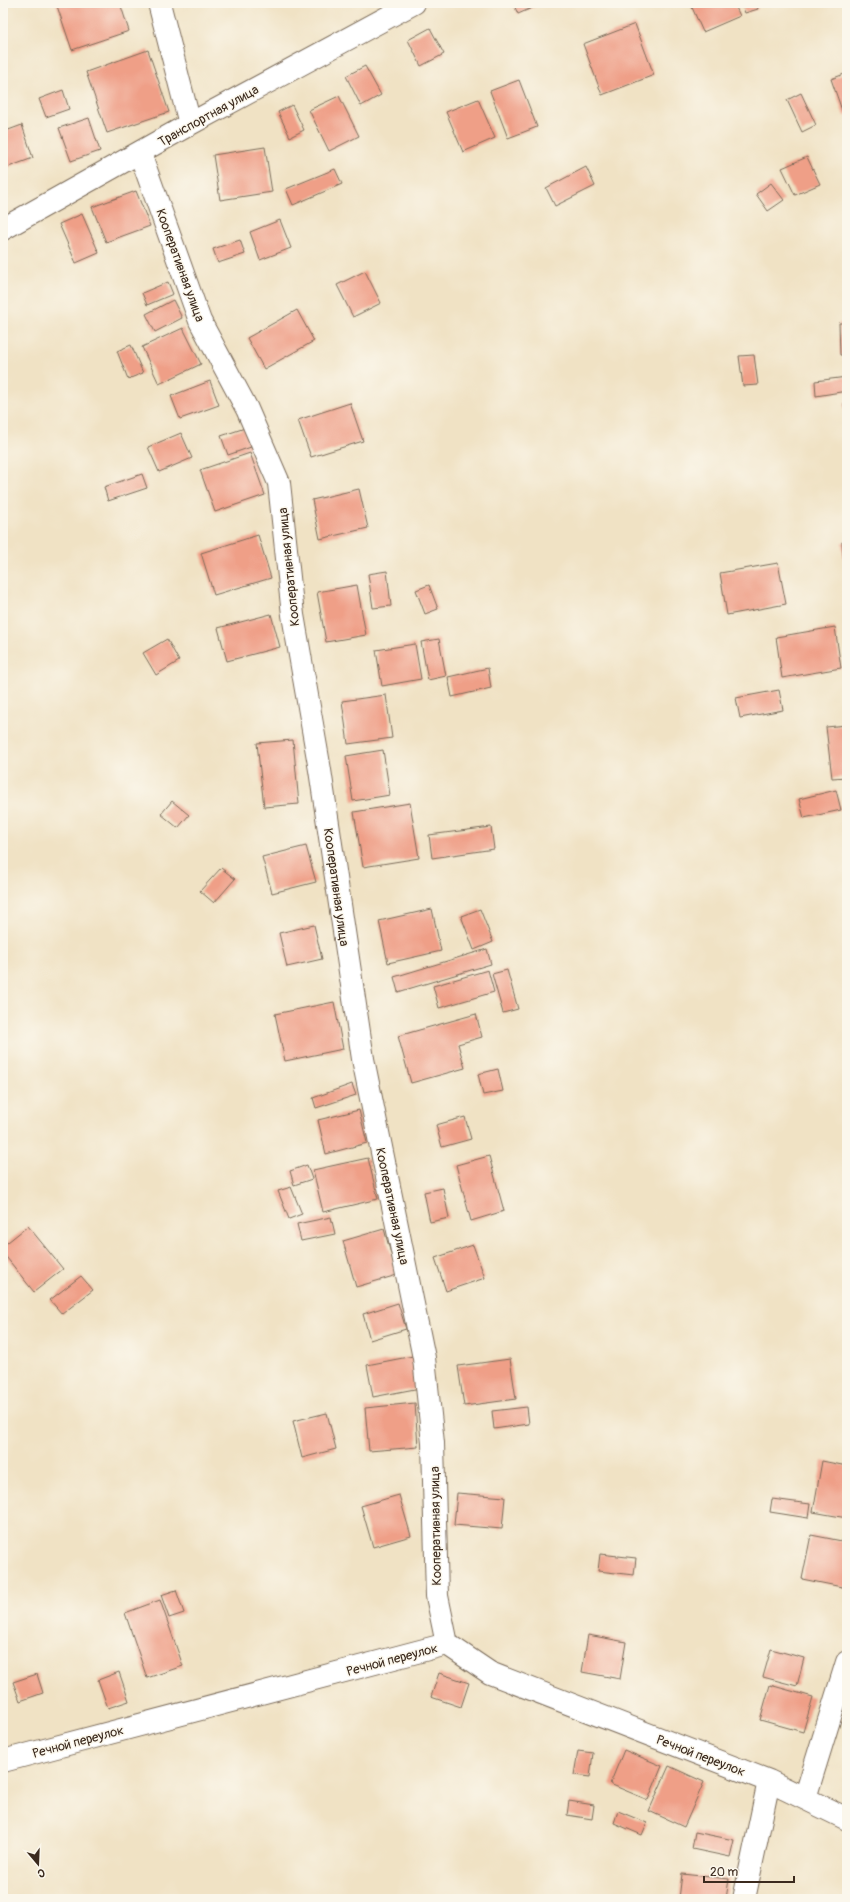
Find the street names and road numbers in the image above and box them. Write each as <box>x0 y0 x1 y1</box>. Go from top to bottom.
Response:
street label: Транспортная улица <box>155 82 262 150</box>
street label: Кооперативная улица <box>152 207 208 324</box>
street label: Кооперативная улица <box>275 507 303 627</box>
street label: Кооперативная улица <box>320 827 352 947</box>
street label: Кооперативная улица <box>372 1146 412 1266</box>
street label: Кооперативная улица <box>427 1466 445 1586</box>
street label: Речной переулок <box>345 1640 440 1680</box>
street label: Речной переулок <box>31 1722 126 1762</box>
street label: Речной переулок <box>654 1732 747 1780</box>

